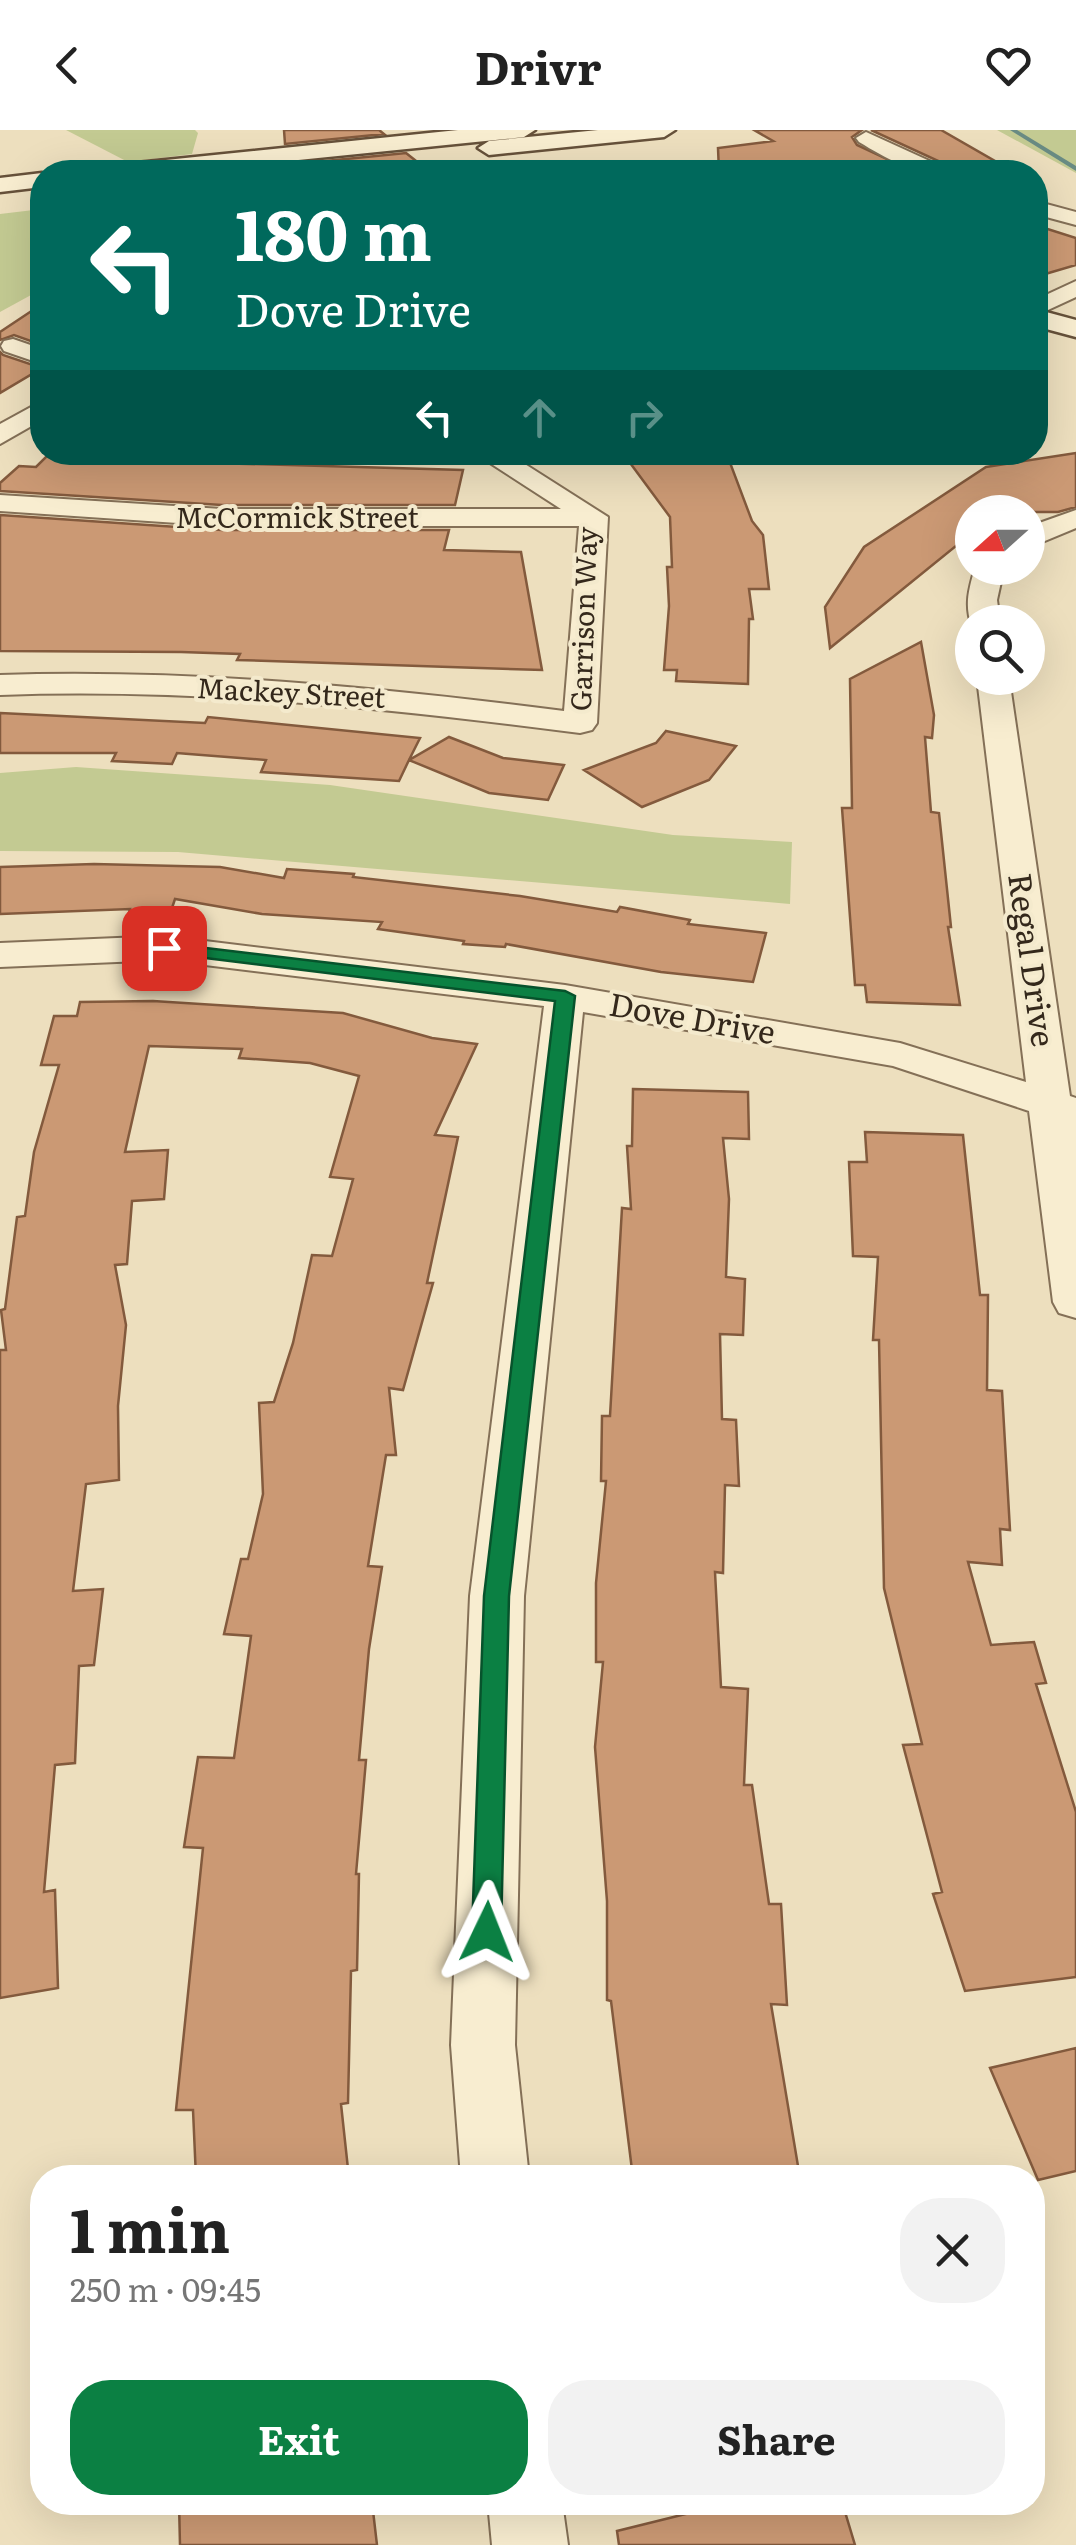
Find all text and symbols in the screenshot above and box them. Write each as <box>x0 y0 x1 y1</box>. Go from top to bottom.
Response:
text: Drivr <box>474 32 602 99</box>
icon: back <box>40 38 95 93</box>
icon: heart <box>981 38 1036 93</box>
text: 180 m <box>235 179 432 283</box>
icon: left <box>70 200 200 330</box>
text: Dove Drive <box>235 274 471 341</box>
icon: left <box>407 390 462 445</box>
icon: ahead <box>512 390 567 445</box>
icon: right <box>617 390 672 445</box>
street label: McCormick Street <box>175 495 419 537</box>
north arrow <box>955 495 1045 585</box>
map controls <box>955 495 1045 695</box>
street label: Garrison Way <box>558 525 606 712</box>
button: search <box>955 605 1045 695</box>
street label: Mackey Street <box>196 665 387 717</box>
street label: Regal Drive <box>998 870 1070 1049</box>
pin <box>122 906 207 991</box>
icon: arrive <box>137 921 192 976</box>
street label: Dove Drive <box>606 978 779 1054</box>
position arrow <box>435 1880 539 1984</box>
text: 1 min <box>70 2182 230 2271</box>
button: close <box>900 2198 1005 2303</box>
text: 250 m · 09:45 <box>70 2264 261 2312</box>
button: Exit <box>70 2380 528 2495</box>
button: Share <box>548 2380 1005 2495</box>

